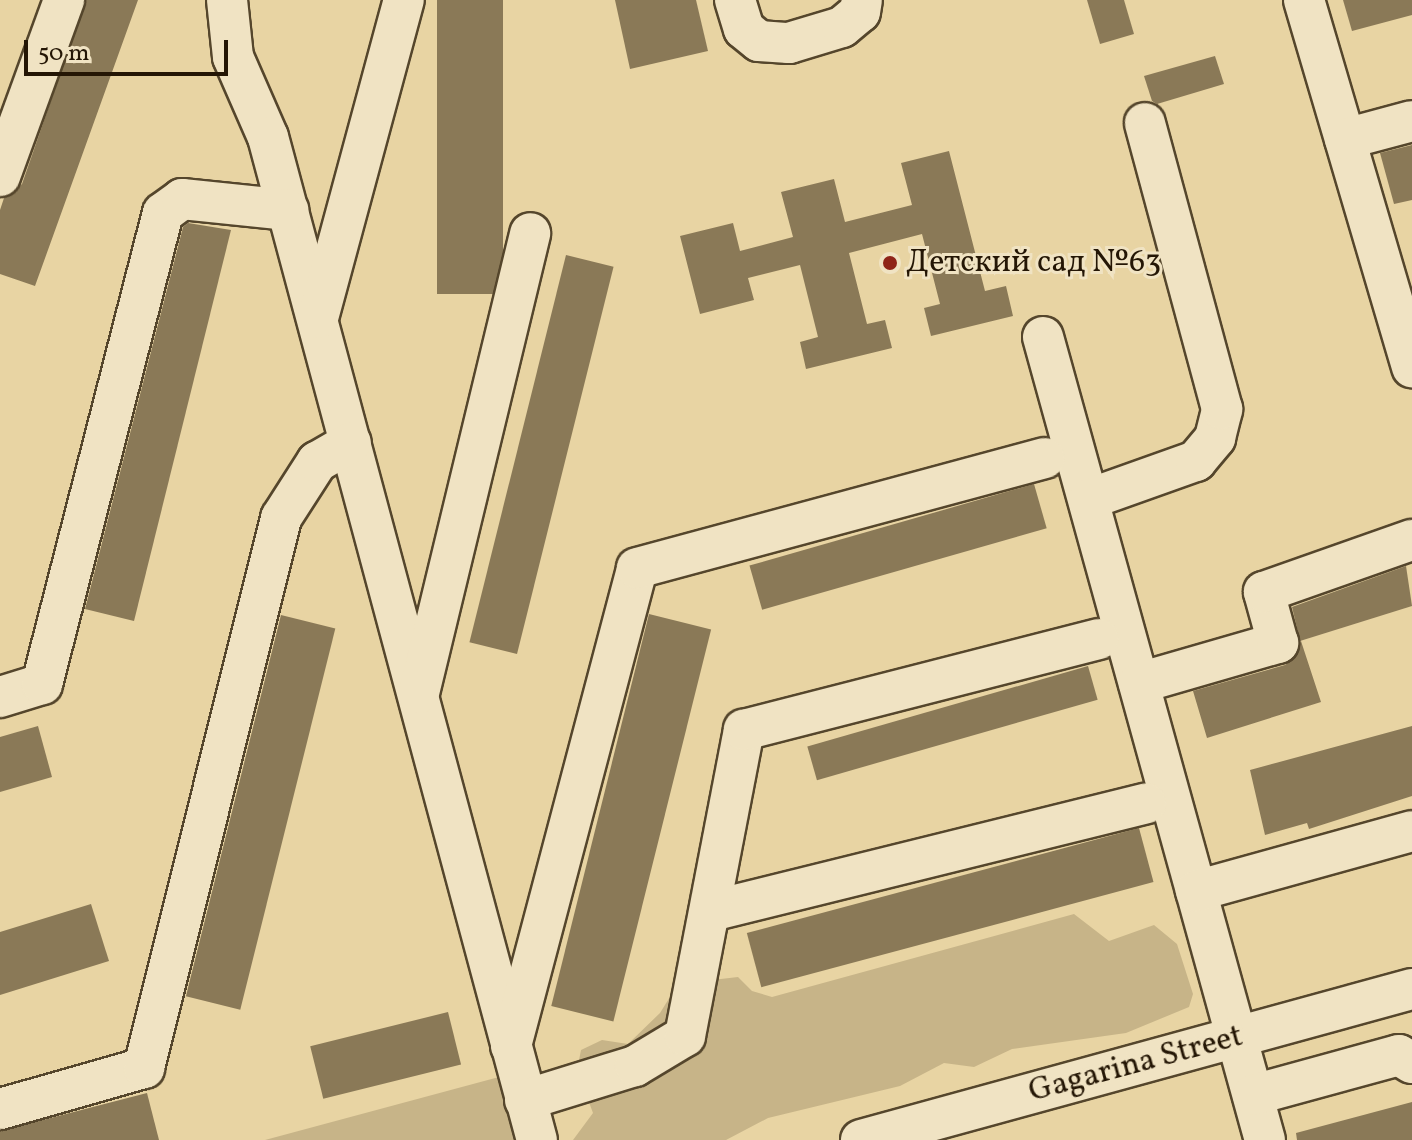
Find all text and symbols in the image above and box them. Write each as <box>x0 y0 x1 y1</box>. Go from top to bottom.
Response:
scale bar <box>28 24 232 74</box>
text: 50 m <box>38 37 90 71</box>
place label: Детский сад №63 <box>906 244 1161 282</box>
marker: Детский сад №63 <box>881 254 899 272</box>
street label: Gagarina Street <box>1025 1018 1247 1112</box>

